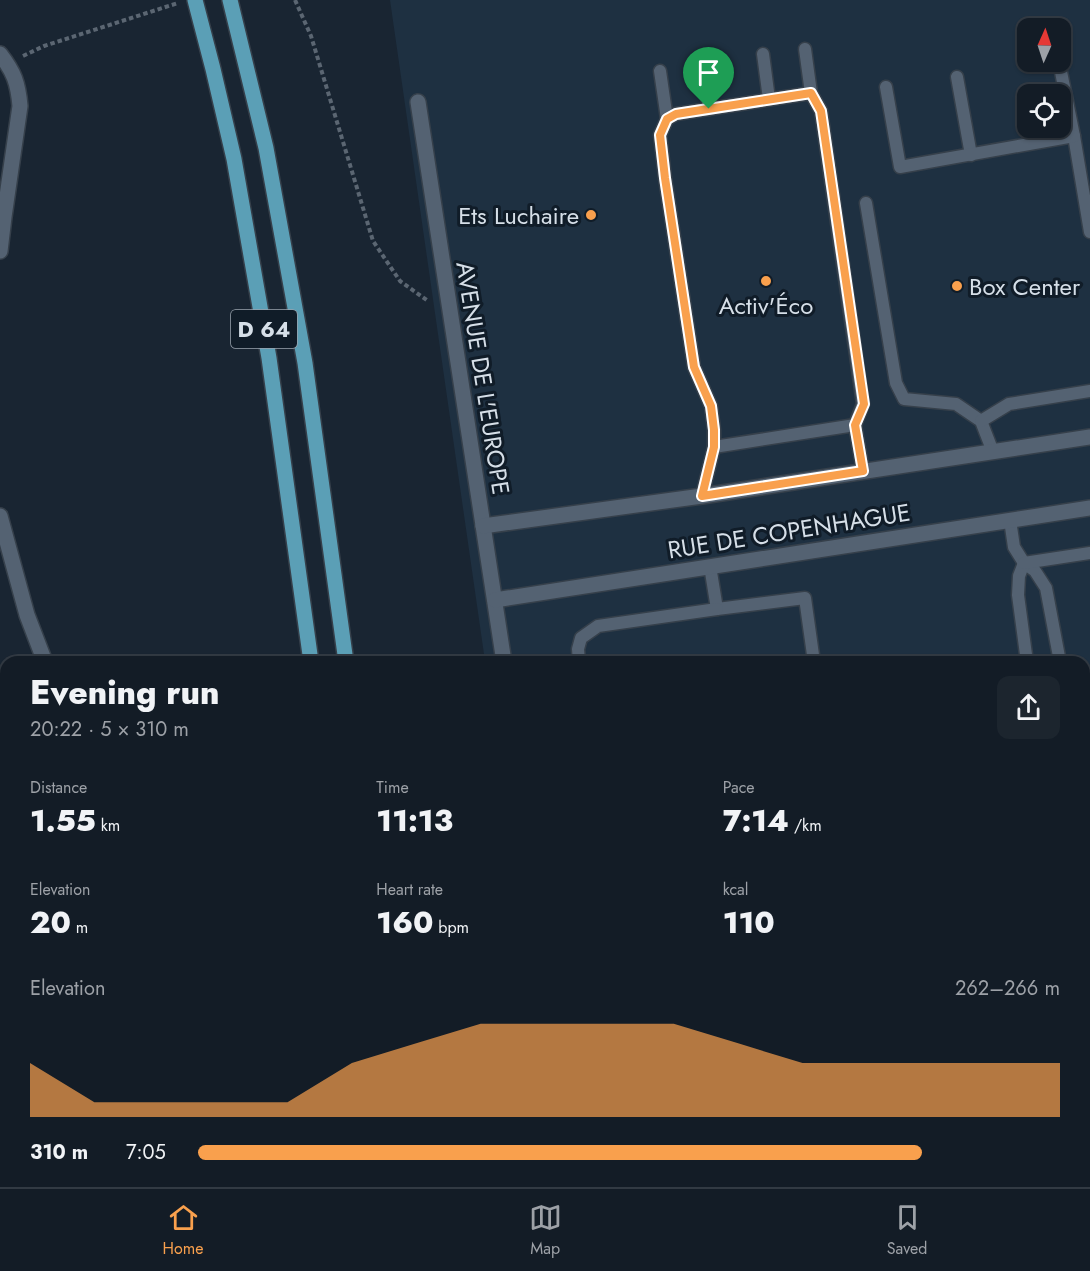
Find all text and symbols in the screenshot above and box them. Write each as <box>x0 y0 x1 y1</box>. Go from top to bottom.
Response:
north arrow <box>1017 18 1071 72</box>
map controls <box>1017 18 1071 138</box>
pin <box>683 47 734 109</box>
icon: arrive <box>692 56 725 89</box>
button: locate <box>1017 84 1071 138</box>
place label: Ets Luchaire <box>458 198 579 233</box>
marker: Ets Luchaire <box>584 208 598 222</box>
street label: AVENUE DE L'EUROPE <box>447 259 519 497</box>
place label: Box Center <box>969 269 1081 304</box>
marker: Activ'Éco <box>759 274 773 288</box>
marker: Box Center <box>950 279 964 293</box>
place label: Activ'Éco <box>719 288 813 323</box>
road number: D 64 <box>231 310 297 348</box>
street label: RUE DE COPENHAGUE <box>665 495 913 567</box>
text: Evening run <box>30 669 220 716</box>
button: share <box>997 676 1060 739</box>
text: 20:22 · 5 × 310 m <box>30 715 189 744</box>
text: Distance <box>30 776 87 799</box>
text: Time <box>376 776 409 799</box>
text: Pace <box>723 776 755 799</box>
text: 1.55 <box>30 799 96 842</box>
text: 11:13 <box>376 799 453 842</box>
text: 7:14 <box>723 799 789 842</box>
text: km <box>96 814 120 837</box>
text: /km <box>789 814 822 837</box>
text: Elevation <box>30 878 90 901</box>
text: Heart rate <box>376 878 443 901</box>
text: kcal <box>723 878 748 901</box>
text: 20 <box>30 901 71 944</box>
text: 160 <box>376 901 433 944</box>
text: 110 <box>723 901 775 944</box>
text: m <box>71 916 88 939</box>
text: bpm <box>433 916 469 939</box>
text: Elevation <box>30 974 105 1003</box>
text: 262–266 m <box>955 974 1060 1003</box>
text: 310 m <box>30 1138 88 1167</box>
text: 7:05 <box>126 1138 166 1167</box>
tab: Home <box>163 1201 203 1260</box>
tab: Map <box>529 1201 562 1260</box>
tab: Saved <box>887 1201 927 1260</box>

